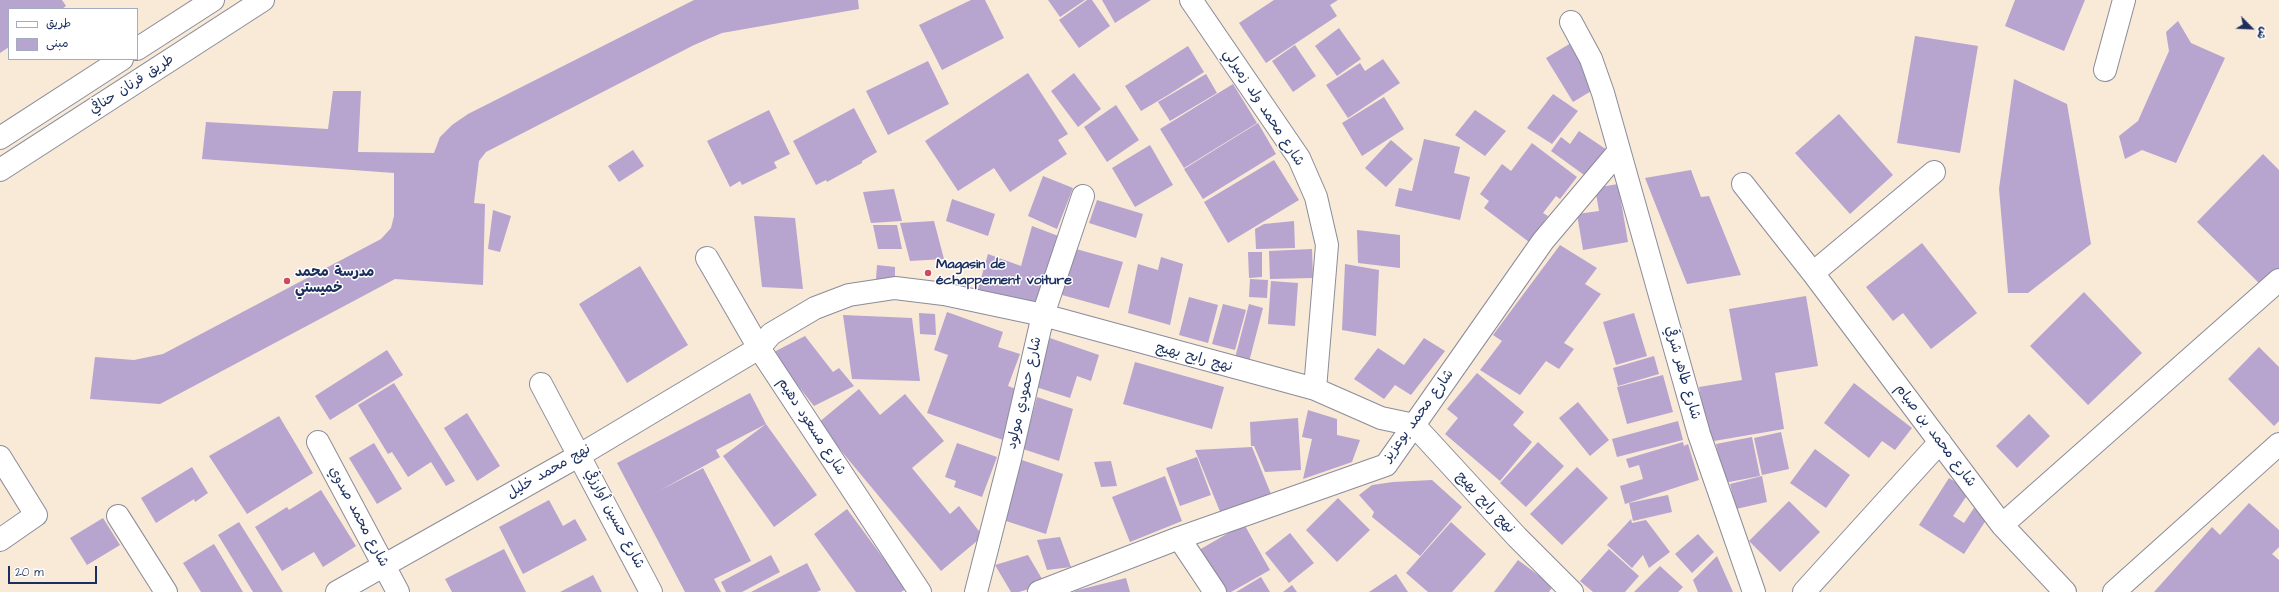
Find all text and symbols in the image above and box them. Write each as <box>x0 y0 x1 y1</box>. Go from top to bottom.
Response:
legend <box>8 8 138 60</box>
north arrow <box>2231 8 2271 48</box>
text: طريق <box>46 15 71 32</box>
text: ش <box>2253 24 2272 42</box>
text: مبنى <box>46 35 69 52</box>
street label: شارع محمد ولد زميرلي <box>1219 46 1307 170</box>
street label: طريق فرنان حنافي <box>87 51 177 119</box>
place label: Magasin de échappement voiture <box>936 257 1072 290</box>
place label: مدرسة محمد خميستي <box>295 265 374 298</box>
marker: Magasin de échappement voiture <box>923 268 933 278</box>
marker: مدرسة محمد خميستي <box>282 276 292 286</box>
street label: شارع طاهر شرقي <box>1661 324 1703 422</box>
street label: شارع حمودي مولود <box>1004 335 1046 451</box>
street label: نهج رابح بهيج <box>1154 340 1234 376</box>
street label: شارع محمد بوعزيز <box>1380 367 1458 465</box>
street label: شارع مسعود دهيم <box>773 375 849 479</box>
street label: شارع محمد بن صيام <box>1891 381 1979 491</box>
street label: نهج محمد خليل <box>504 441 594 503</box>
street label: شارع محمد صدوي <box>324 464 392 570</box>
street label: شارع حسين أوارزقي <box>581 466 647 572</box>
street label: نهج رابح بهيج <box>1452 469 1518 537</box>
scale bar <box>10 558 99 584</box>
text: 20 m <box>15 564 44 581</box>

